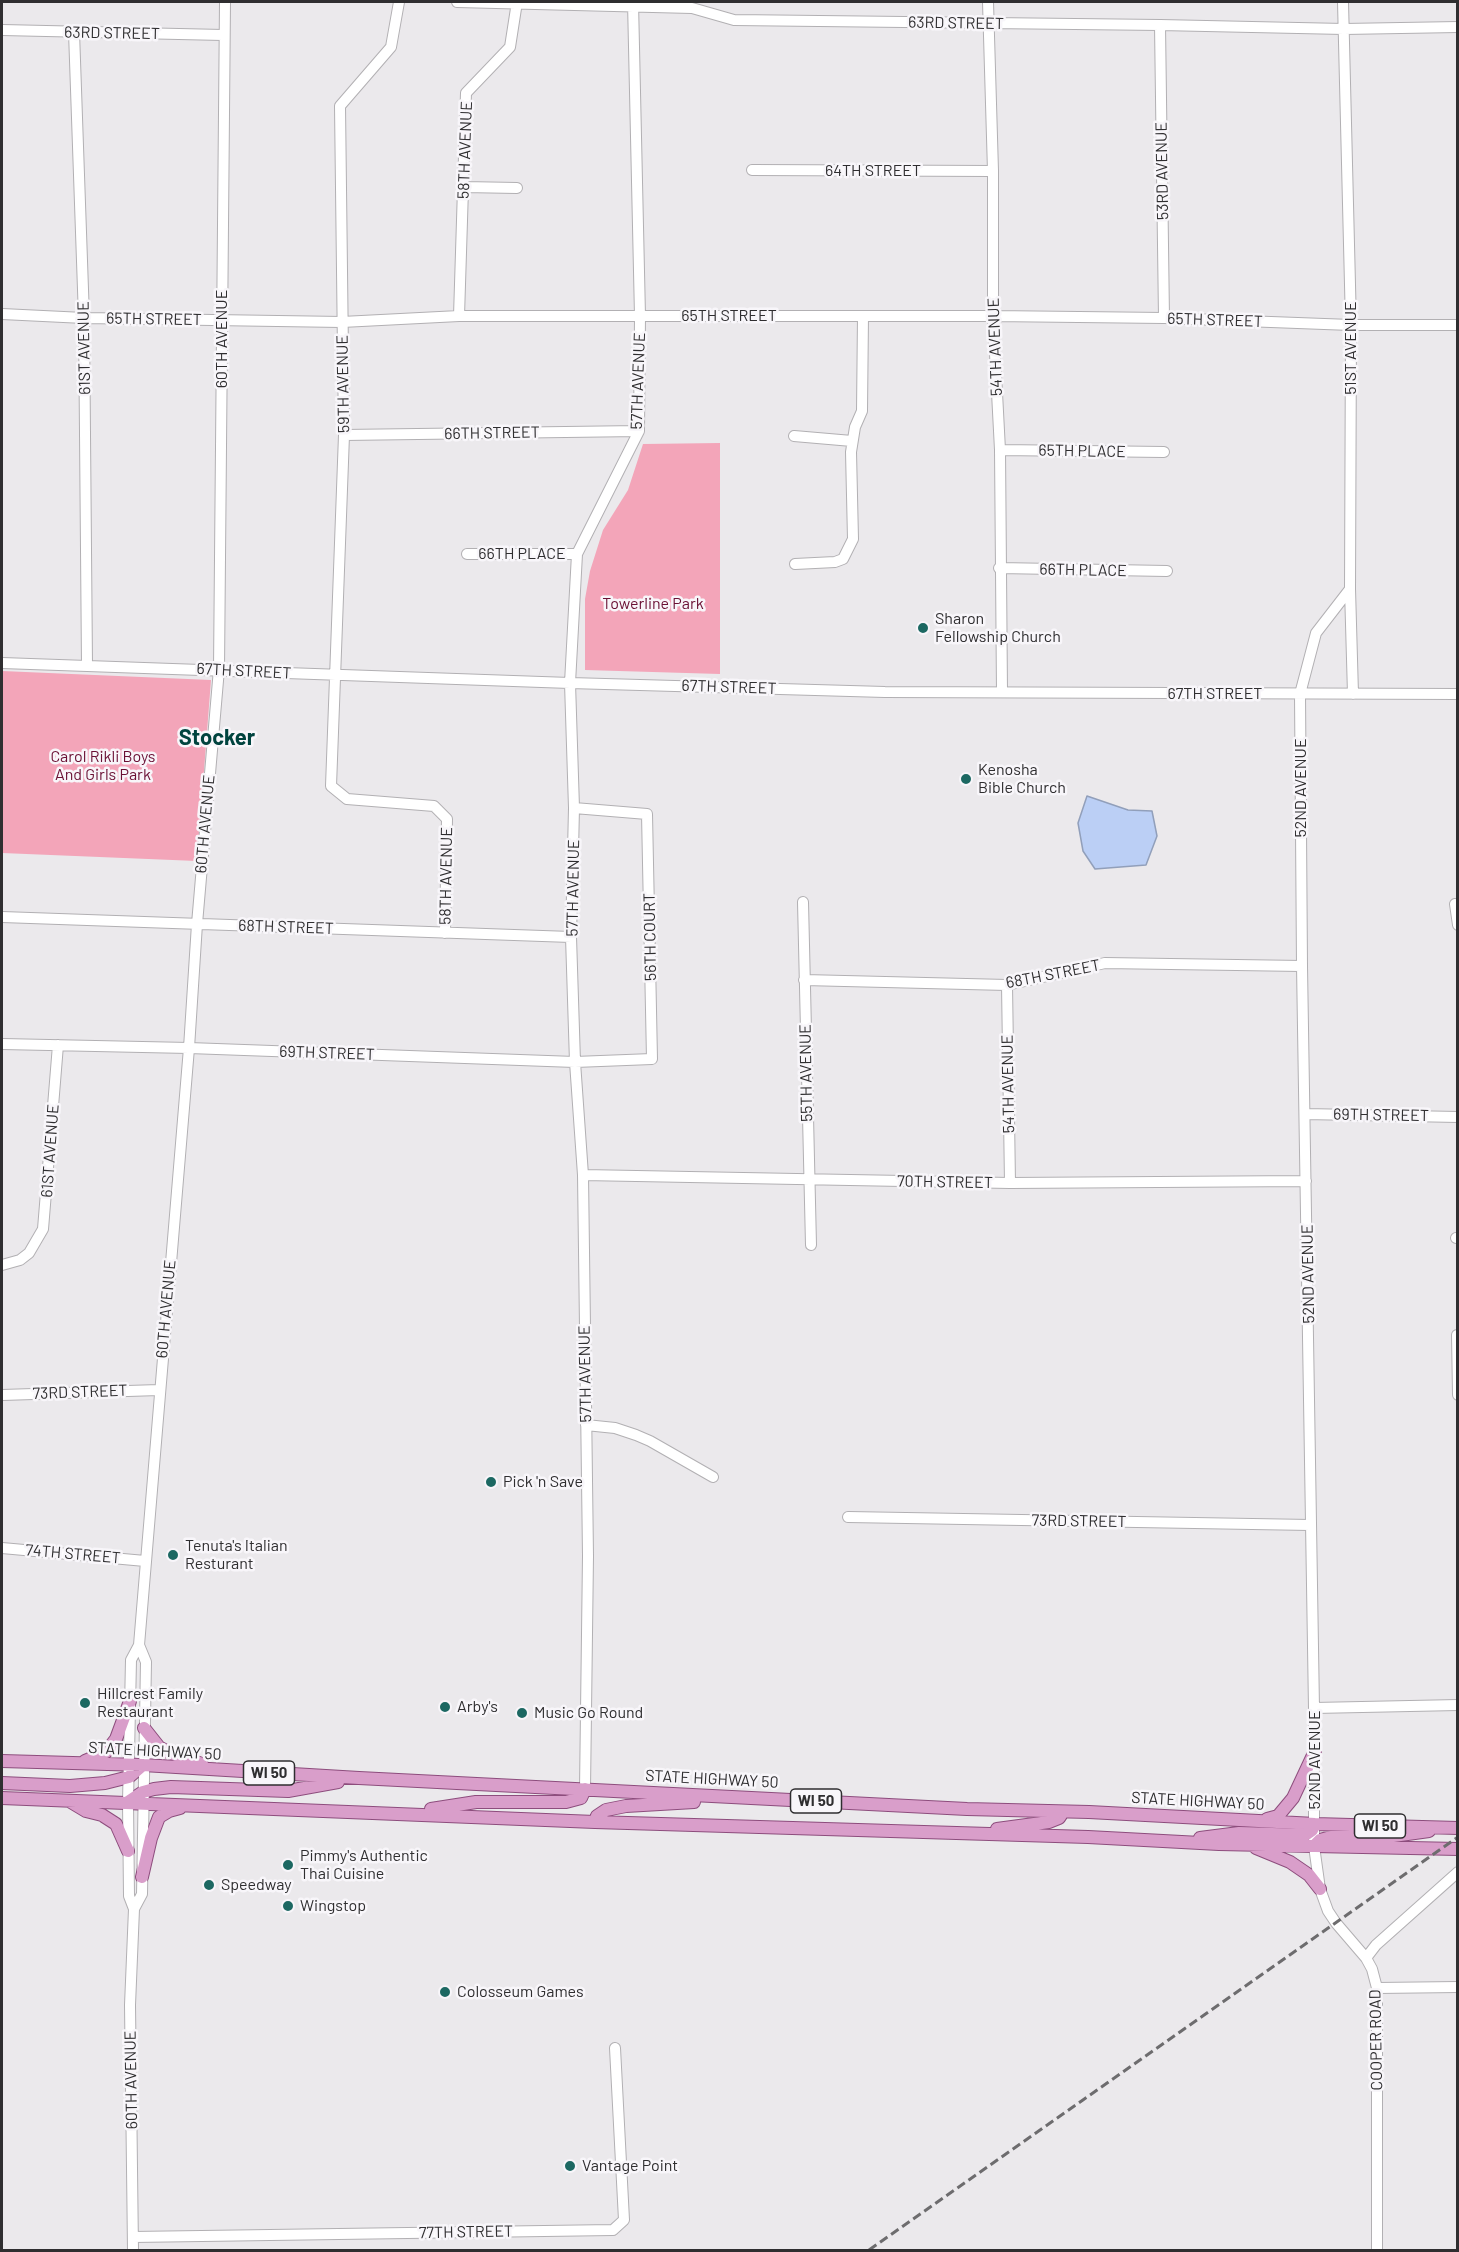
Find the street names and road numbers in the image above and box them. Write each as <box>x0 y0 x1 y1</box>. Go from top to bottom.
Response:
street label: 63RD STREET <box>908 13 1004 33</box>
street label: 63RD STREET <box>64 23 160 43</box>
street label: 58TH AVENUE <box>454 101 476 199</box>
street label: 53RD AVENUE <box>1152 122 1172 220</box>
street label: 64TH STREET <box>825 161 921 181</box>
street label: 60TH AVENUE <box>212 290 232 388</box>
street label: 54TH AVENUE <box>984 297 1006 397</box>
street label: 61ST AVENUE <box>74 301 94 395</box>
street label: 51ST AVENUE <box>1341 301 1361 395</box>
street label: 65TH STREET <box>681 306 777 326</box>
street label: 65TH STREET <box>106 309 202 329</box>
street label: 65TH STREET <box>1167 309 1263 331</box>
street label: 57TH AVENUE <box>627 332 649 430</box>
street label: 59TH AVENUE <box>333 335 353 433</box>
street label: 66TH STREET <box>444 423 540 443</box>
street label: 65TH PLACE <box>1038 441 1126 461</box>
street label: 66TH PLACE <box>478 544 566 564</box>
street label: 66TH PLACE <box>1039 560 1127 580</box>
street label: 67TH STREET <box>196 659 292 683</box>
street label: 67TH STREET <box>681 676 777 698</box>
street label: 67TH STREET <box>1168 684 1262 704</box>
street label: 52ND AVENUE <box>1291 738 1311 838</box>
street label: 60TH AVENUE <box>191 774 219 874</box>
street label: 58TH AVENUE <box>436 827 456 925</box>
street label: 57TH AVENUE <box>563 839 583 937</box>
street label: 56TH COURT <box>640 893 660 981</box>
street label: 68TH STREET <box>238 916 334 938</box>
street label: 68TH STREET <box>1004 955 1102 993</box>
street label: 55TH AVENUE <box>796 1024 816 1122</box>
street label: 54TH AVENUE <box>998 1035 1018 1133</box>
street label: 69TH STREET <box>279 1042 375 1064</box>
street label: 61ST AVENUE <box>37 1104 63 1198</box>
street label: 69TH STREET <box>1333 1105 1429 1125</box>
street label: 70TH STREET <box>897 1172 993 1192</box>
street label: 52ND AVENUE <box>1298 1224 1318 1324</box>
street label: 60TH AVENUE <box>152 1259 180 1359</box>
street label: 57TH AVENUE <box>575 1325 595 1423</box>
street label: 73RD STREET <box>32 1381 128 1403</box>
street label: 73RD STREET <box>1031 1511 1127 1531</box>
street label: 74TH STREET <box>25 1540 121 1568</box>
street label: 52ND AVENUE <box>1305 1710 1325 1810</box>
street label: STATE HIGHWAY 50 <box>88 1738 222 1764</box>
road number: WI 50 <box>244 1761 294 1785</box>
street label: STATE HIGHWAY 50 <box>645 1766 779 1792</box>
street label: STATE HIGHWAY 50 <box>1131 1788 1265 1814</box>
road number: WI 50 <box>790 1789 842 1813</box>
road number: WI 50 <box>1354 1814 1406 1838</box>
street label: COOPER ROAD <box>1366 1989 1386 2091</box>
street label: 60TH AVENUE <box>121 2030 141 2130</box>
street label: 77TH STREET <box>419 2222 513 2242</box>

